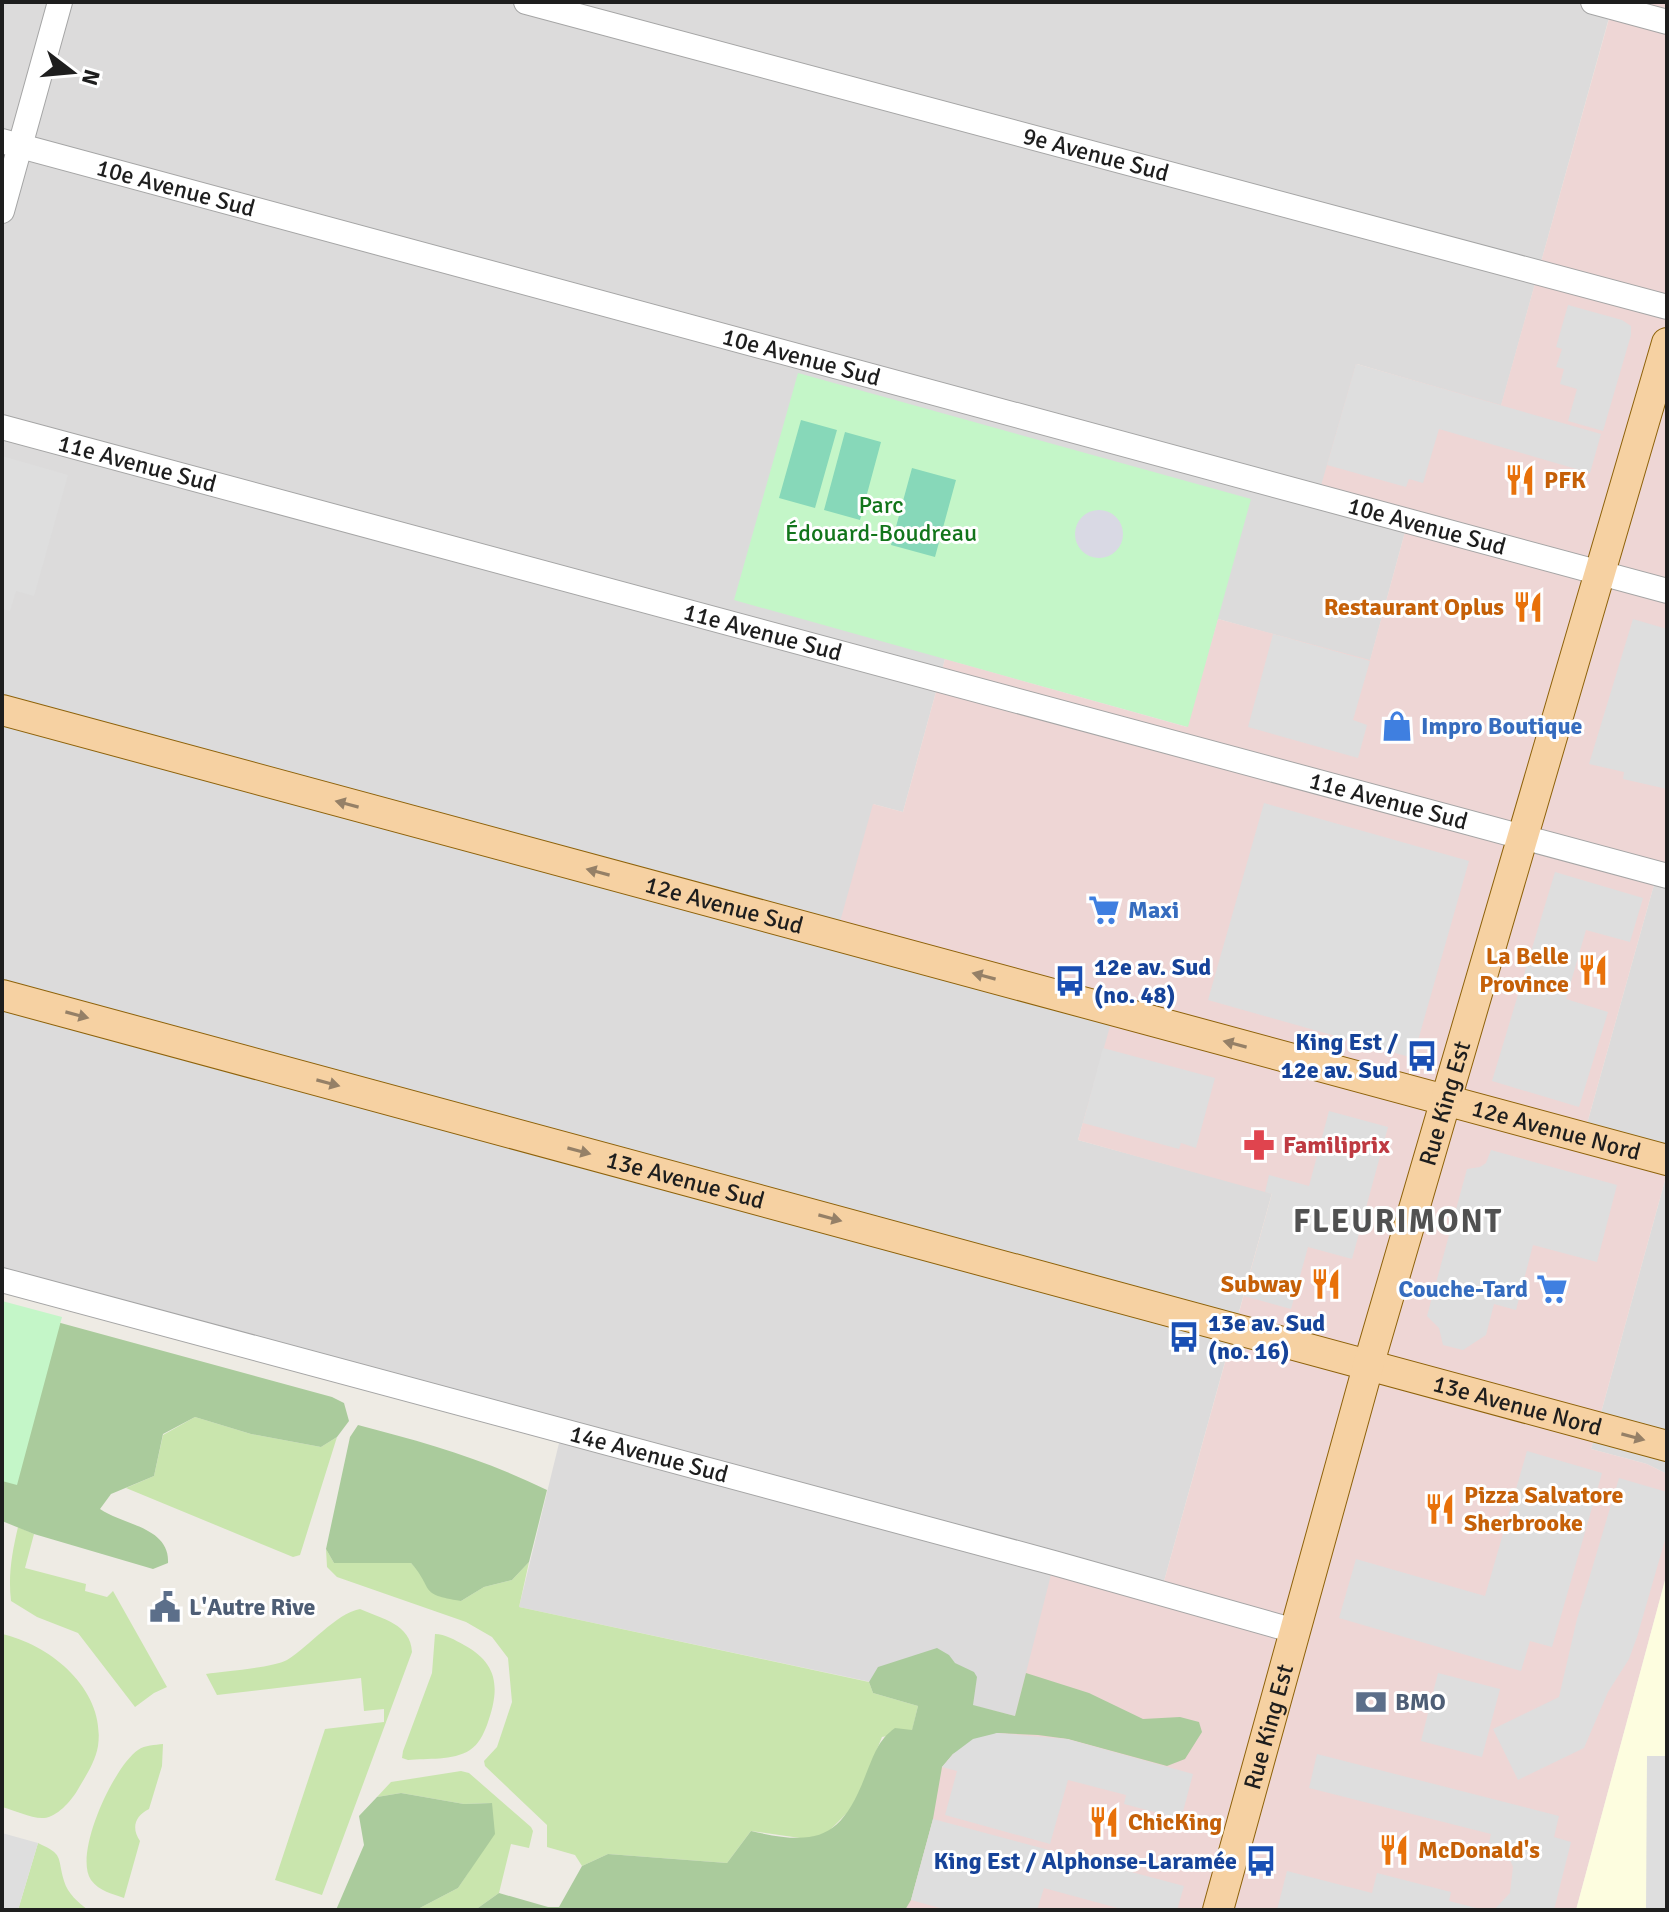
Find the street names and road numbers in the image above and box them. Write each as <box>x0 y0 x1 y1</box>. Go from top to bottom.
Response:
street label: 9e Avenue Sud <box>1020 121 1172 188</box>
street label: 10e Avenue Sud <box>93 152 258 224</box>
street label: 10e Avenue Sud <box>719 321 884 393</box>
street label: 11e Avenue Sud <box>55 428 220 499</box>
street label: 10e Avenue Sud <box>1344 490 1509 562</box>
street label: 11e Avenue Sud <box>680 596 845 668</box>
street label: 11e Avenue Sud <box>1306 765 1471 837</box>
street label: 12e Avenue Sud <box>642 869 807 941</box>
street label: Rue King Est <box>1412 1037 1477 1169</box>
street label: 12e Avenue Nord <box>1468 1093 1644 1167</box>
street label: 13e Avenue Sud <box>603 1144 768 1216</box>
street label: 13e Avenue Nord <box>1430 1368 1605 1443</box>
street label: 14e Avenue Sud <box>566 1418 732 1490</box>
street label: Rue King Est <box>1237 1661 1300 1793</box>

